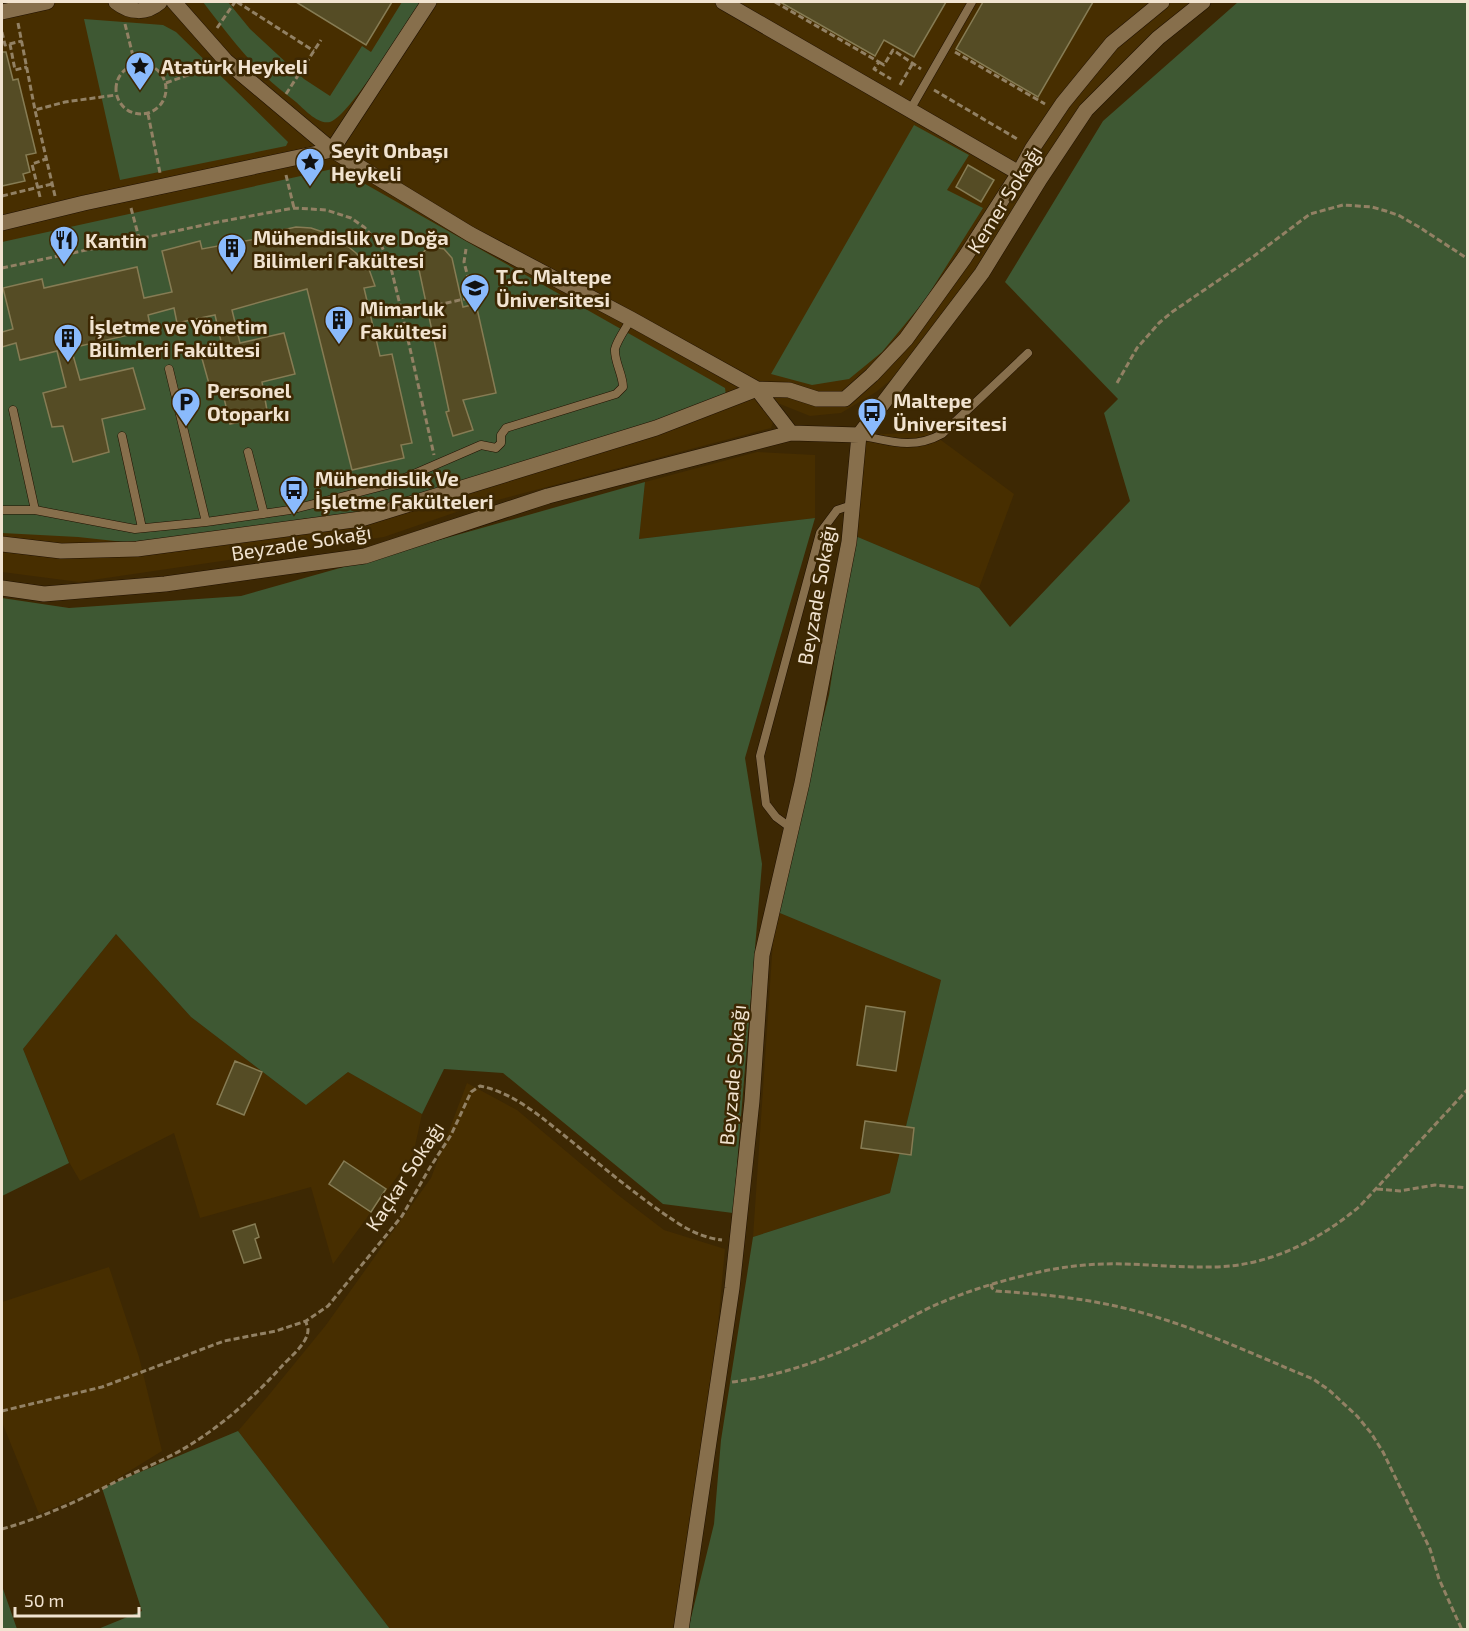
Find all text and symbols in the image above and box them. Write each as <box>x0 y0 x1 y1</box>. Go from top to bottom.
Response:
place icon: Atatürk Heykeli <box>124 50 156 92</box>
place label: Atatürk Heykeli <box>161 54 308 79</box>
place label: Seyit Onbaşı Heykeli <box>331 138 448 186</box>
street label: Kemer Sokağı <box>961 141 1047 257</box>
place icon: Seyit Onbaşı Heykeli <box>294 146 326 188</box>
restaurant icon: Kantin <box>48 224 80 266</box>
place label: Mühendislik ve Doğa Bilimleri Fakültesi <box>253 225 449 272</box>
place label: Kantin <box>85 228 147 252</box>
building icon: Mühendislik ve Doğa Bilimleri Fakültesi <box>216 232 248 274</box>
place label: T.C. Maltepe Üniversitesi <box>496 264 612 311</box>
school or university icon: T.C. Maltepe Üniversitesi <box>459 272 491 314</box>
place label: Mimarlık Fakültesi <box>360 296 447 343</box>
building icon: Mimarlık Fakültesi <box>323 304 355 346</box>
place label: İşletme ve Yönetim Bilimleri Fakültesi <box>89 314 268 361</box>
building icon: İşletme ve Yönetim Bilimleri Fakültesi <box>52 322 84 364</box>
place label: Personel Otoparkı <box>207 378 292 425</box>
parking icon: Personel Otoparkı <box>170 386 202 428</box>
place label: Maltepe Üniversitesi <box>893 388 1007 435</box>
bus stop icon: Maltepe Üniversitesi <box>856 396 888 438</box>
place label: Mühendislik Ve İşletme Fakülteleri <box>315 466 494 514</box>
bus stop icon: Mühendislik Ve İşletme Fakülteleri <box>278 474 310 516</box>
street label: Beyzade Sokağı <box>229 519 373 565</box>
street label: Beyzade Sokağı <box>792 523 840 667</box>
street label: Beyzade Sokağı <box>714 1004 750 1146</box>
street label: Kaçkar Sokağı <box>360 1117 449 1236</box>
scale bar <box>15 1580 140 1618</box>
text: 50 m <box>24 1589 64 1611</box>

